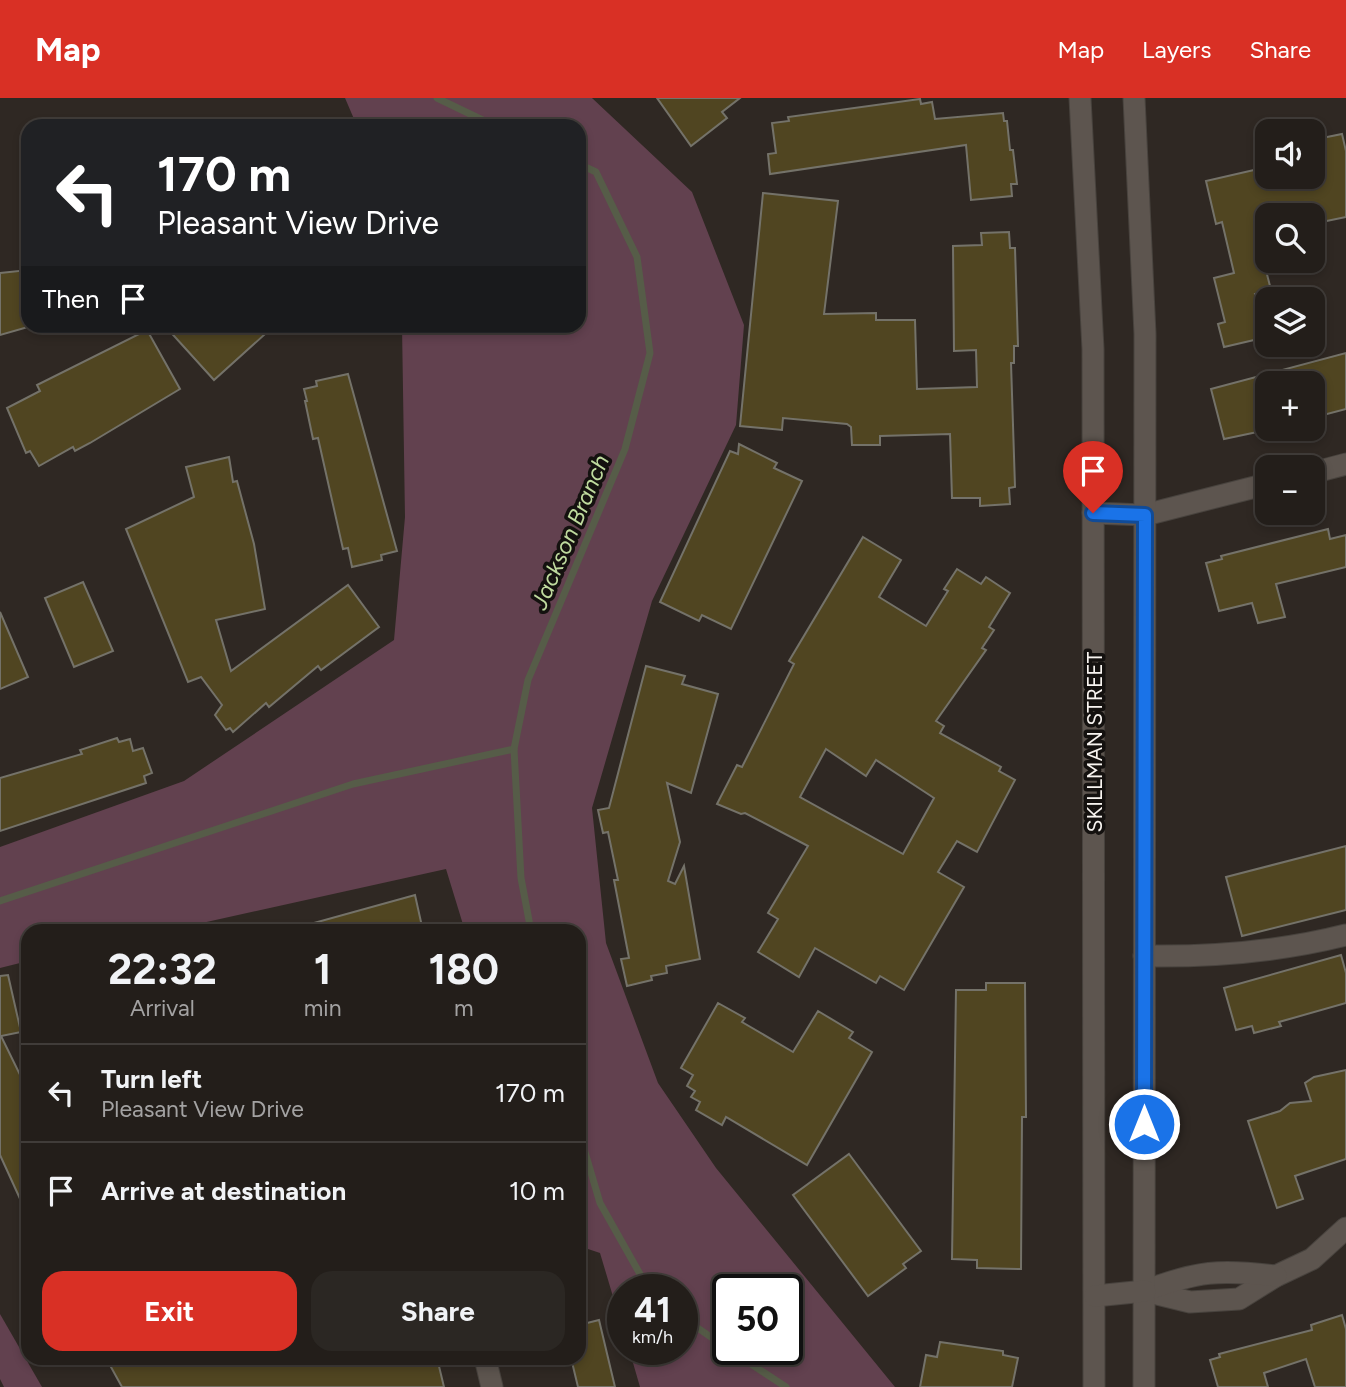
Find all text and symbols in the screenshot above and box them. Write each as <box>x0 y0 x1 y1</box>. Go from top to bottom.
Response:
text: Map <box>35 30 101 69</box>
text: Map <box>1057 35 1104 64</box>
text: Layers <box>1142 35 1211 64</box>
text: Share <box>1249 35 1311 64</box>
map controls <box>1255 119 1325 525</box>
button: sound <box>1255 119 1325 189</box>
text: 170 m <box>157 144 291 203</box>
icon: left <box>42 147 133 238</box>
button: search <box>1255 203 1325 273</box>
text: Pleasant View Drive <box>157 204 439 242</box>
icon: arrive <box>114 280 152 318</box>
text: Then <box>42 283 100 315</box>
button: layers <box>1255 287 1325 357</box>
button: + <box>1255 371 1325 441</box>
pin <box>1063 441 1123 513</box>
water label: Jackson Branch <box>524 450 615 614</box>
icon: arrive <box>1074 452 1112 490</box>
button: − <box>1255 455 1325 525</box>
street label: SKILLMAN STREET <box>1082 651 1107 832</box>
text: 22:32 <box>108 944 217 995</box>
text: 1 <box>314 944 332 995</box>
text: 180 <box>428 944 499 995</box>
text: Arrival <box>130 994 195 1022</box>
text: min <box>304 994 342 1022</box>
text: m <box>454 994 474 1022</box>
text: Turn left <box>101 1063 202 1095</box>
icon: left <box>42 1074 80 1112</box>
text: 170 m <box>495 1077 565 1109</box>
position arrow <box>1107 1087 1181 1161</box>
text: Pleasant View Drive <box>101 1095 304 1123</box>
icon: arrive <box>42 1172 80 1210</box>
text: Arrive at destination <box>101 1175 346 1207</box>
text: 10 m <box>509 1175 565 1207</box>
button: Exit <box>42 1271 297 1351</box>
button: Share <box>311 1271 565 1351</box>
speed limit sign: 50 <box>712 1274 803 1365</box>
text: 41 <box>634 1289 671 1331</box>
text: km/h <box>632 1326 673 1348</box>

